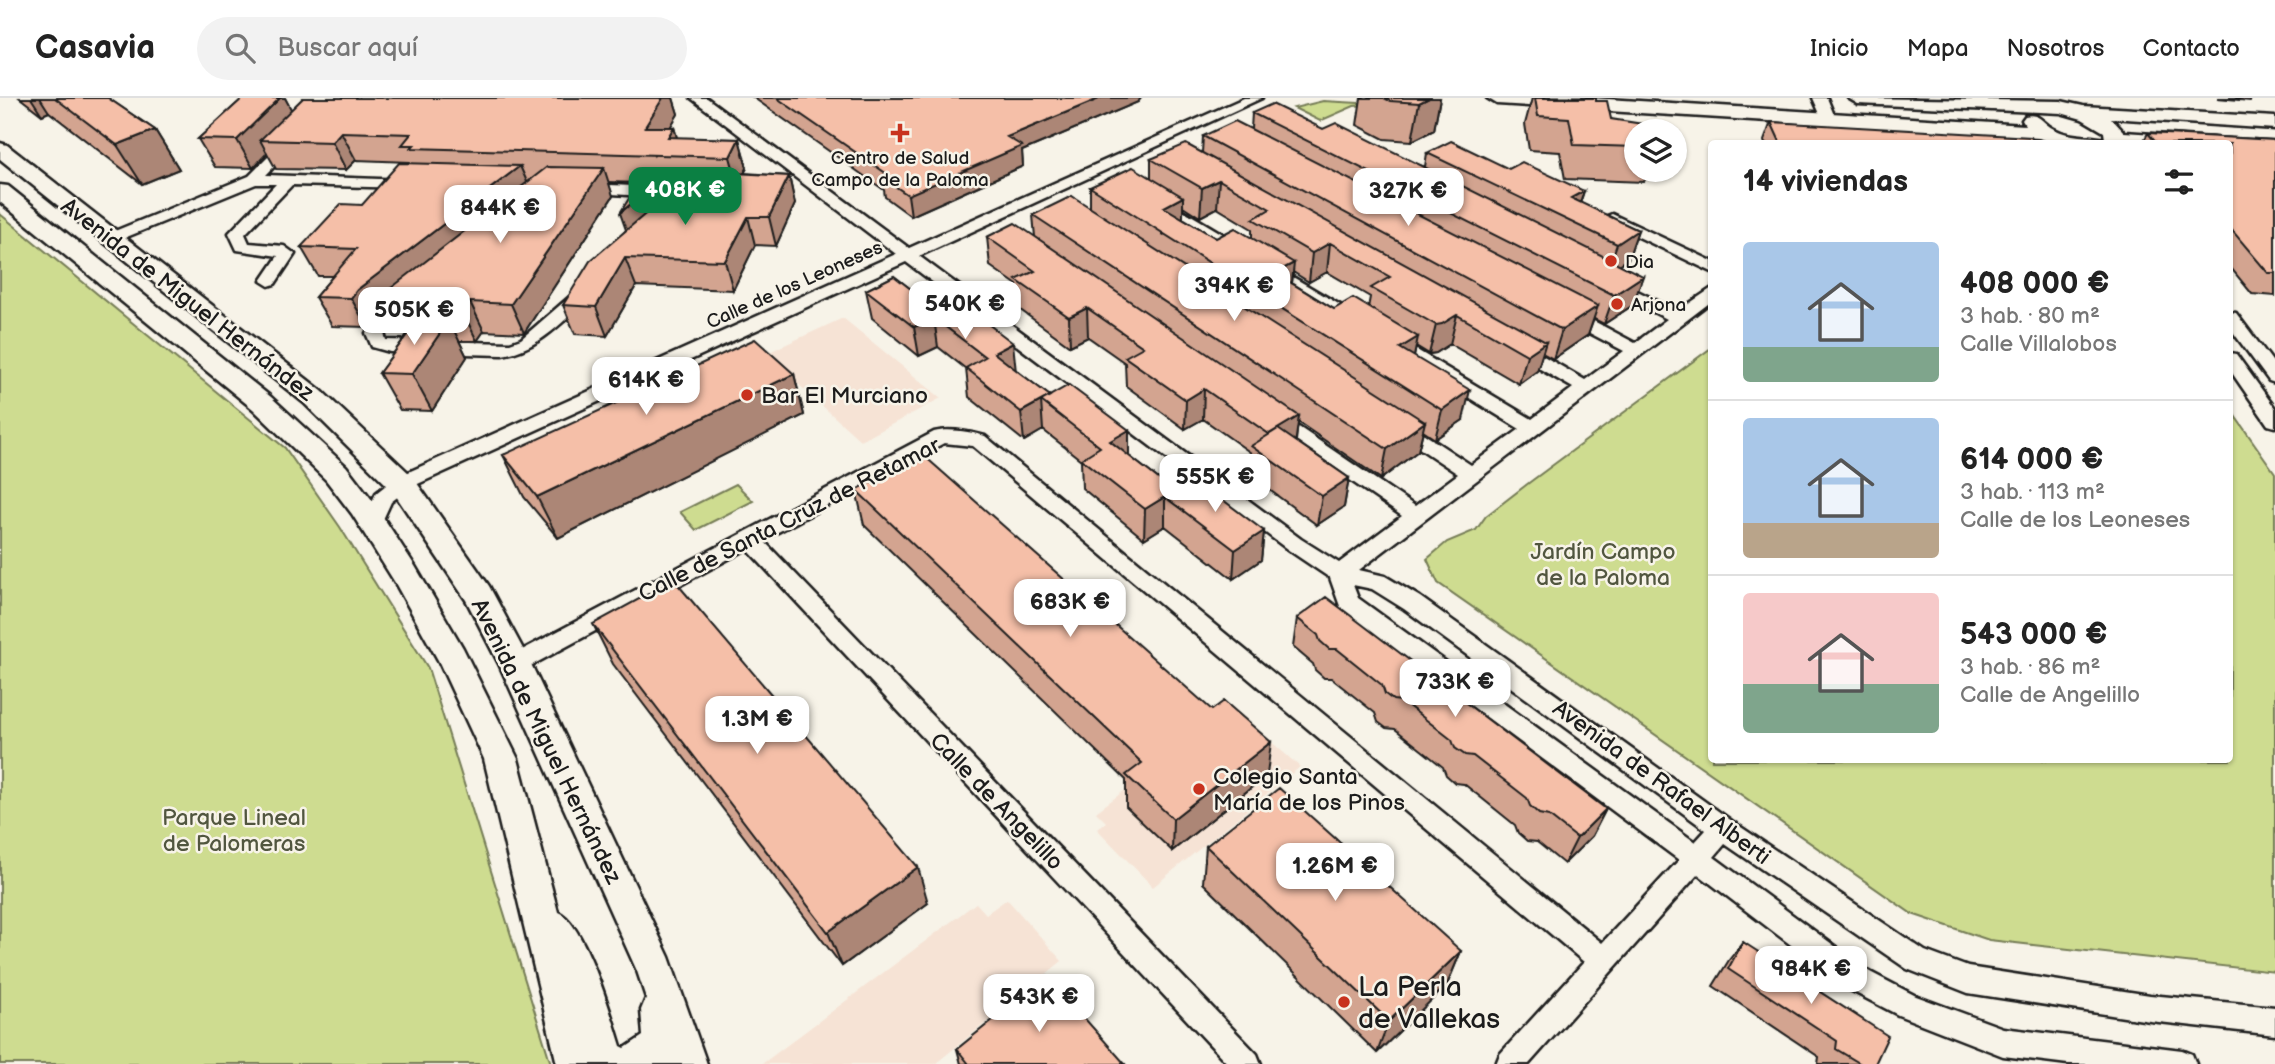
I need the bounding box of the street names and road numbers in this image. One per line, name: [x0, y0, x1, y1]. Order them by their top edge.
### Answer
street label: Avenida de Miguel Hernández: [55, 192, 320, 408]
street label: Calle de los Leoneses: [703, 236, 886, 335]
street label: Calle de Santa Cruz de Retamar: [634, 431, 946, 608]
street label: Avenida de Miguel Hernández: [465, 594, 628, 889]
street label: Avenida de Rafael Alberti: [1547, 694, 1776, 871]
street label: Calle de Angelillo: [924, 727, 1069, 876]

